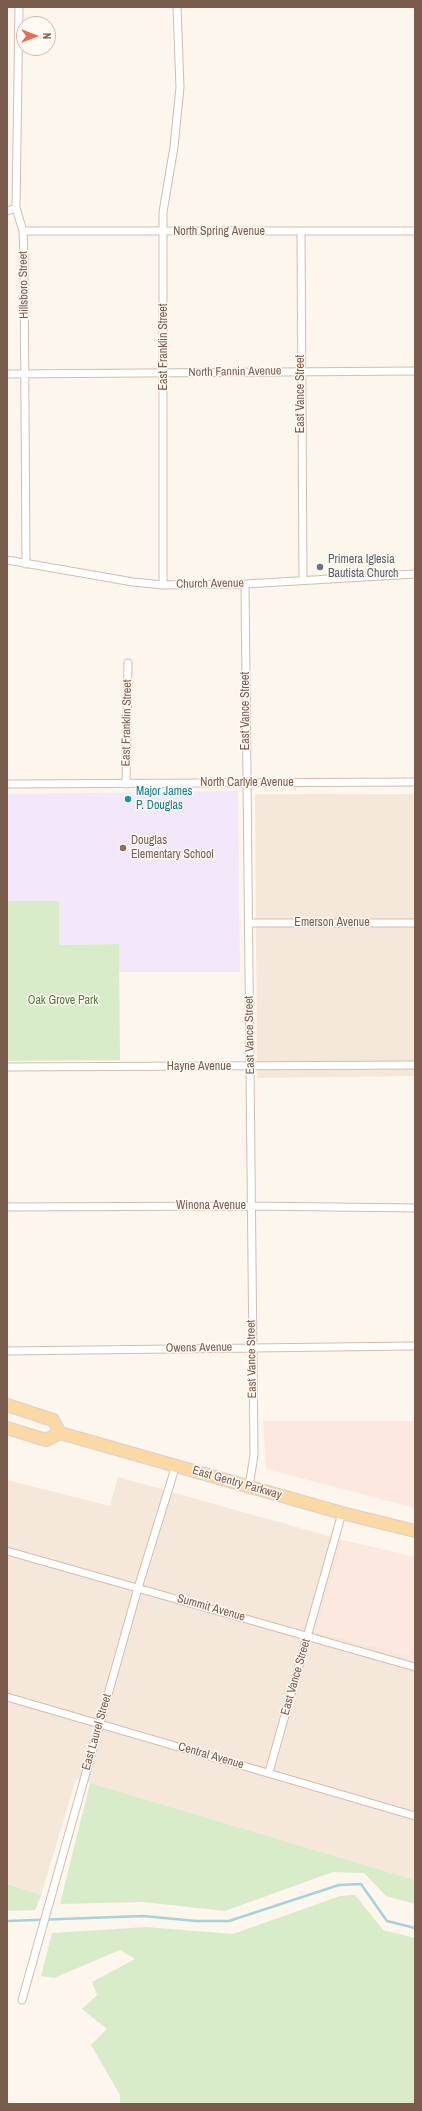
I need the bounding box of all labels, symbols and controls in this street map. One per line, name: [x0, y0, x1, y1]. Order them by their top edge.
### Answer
north arrow: [16, 16, 56, 56]
text: N: [40, 33, 54, 39]
street label: North Spring Avenue: [173, 225, 265, 239]
street label: Hillsboro Street: [16, 251, 32, 319]
street label: East Franklin Street: [157, 304, 171, 390]
street label: East Vance Street: [294, 355, 308, 433]
street label: North Fannin Avenue: [188, 364, 282, 380]
place label: Primera Iglesia Bautista Church: [328, 553, 399, 581]
marker: Primera Iglesia Bautista Church: [315, 562, 325, 572]
street label: Church Avenue: [176, 576, 244, 592]
street label: East Vance Street: [239, 672, 253, 750]
street label: East Franklin Street: [119, 679, 135, 767]
street label: North Carlyle Avenue: [200, 776, 294, 790]
place label: Major James P. Douglas: [136, 785, 192, 813]
marker: Major James P. Douglas: [123, 794, 133, 804]
place label: Douglas Elementary School: [131, 834, 214, 862]
marker: Douglas Elementary School: [118, 843, 128, 853]
street label: Emerson Avenue: [294, 916, 370, 930]
park label: Oak Grove Park: [28, 994, 98, 1008]
street label: East Vance Street: [242, 996, 258, 1074]
street label: Hayne Avenue: [167, 1060, 231, 1074]
street label: Winona Avenue: [176, 1199, 246, 1213]
street label: East Vance Street: [244, 1320, 260, 1398]
street label: Owens Avenue: [166, 1340, 232, 1356]
street label: East Gentry Parkway: [191, 1463, 283, 1503]
street label: Summit Avenue: [175, 1591, 247, 1625]
street label: East Vance Street: [278, 1637, 314, 1717]
street label: East Laurel Street: [79, 1692, 115, 1772]
street label: Central Avenue: [176, 1740, 246, 1772]

